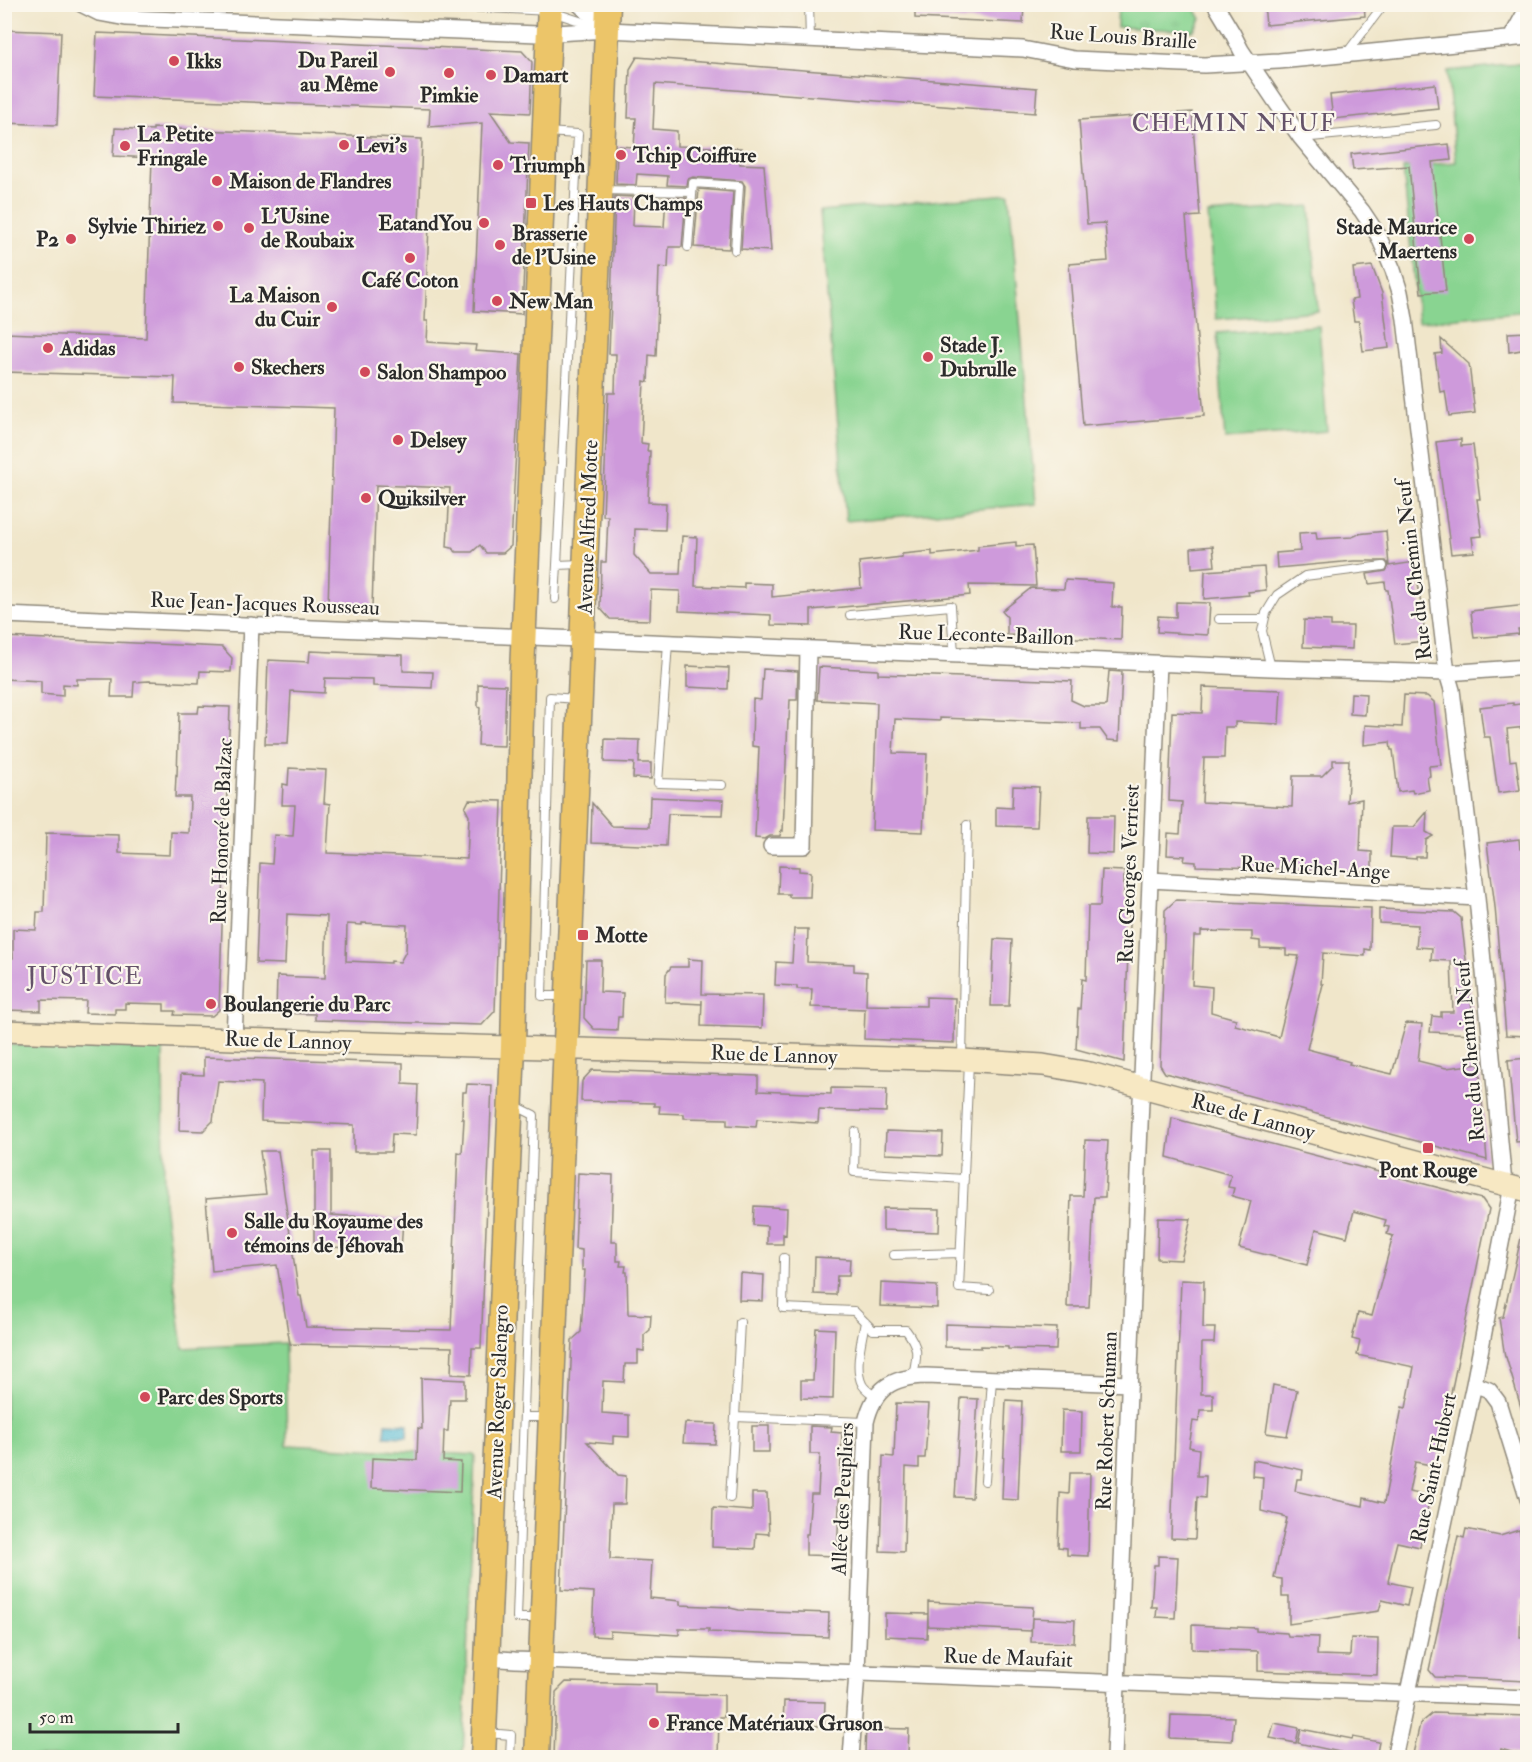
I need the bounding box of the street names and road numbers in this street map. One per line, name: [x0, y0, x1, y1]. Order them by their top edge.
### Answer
street label: Rue Louis Braille: [1048, 18, 1198, 56]
street label: Avenue Alfred Motte: [571, 439, 605, 616]
street label: Rue du Chemin Neuf: [1389, 475, 1438, 662]
street label: Rue Jean-Jacques Rousseau: [150, 586, 380, 622]
street label: Rue Leconte-Baillon: [898, 618, 1075, 652]
street label: Rue Honoré de Balzac: [205, 737, 239, 925]
street label: Rue Georges Verriest: [1112, 784, 1146, 964]
street label: Rue Michel-Ange: [1239, 851, 1391, 885]
street label: Rue du Chemin Neuf: [1448, 956, 1491, 1143]
street label: Rue de Lannoy: [224, 1025, 353, 1057]
street label: Rue de Lannoy: [710, 1039, 839, 1071]
street label: Rue de Lannoy: [1188, 1088, 1319, 1147]
street label: Avenue Roger Salengro: [481, 1304, 515, 1501]
street label: Rue Robert Schuman: [1090, 1331, 1124, 1511]
street label: Rue Saint-Hubert: [1405, 1390, 1463, 1545]
street label: Allée des Peupliers: [825, 1422, 860, 1577]
street label: Rue de Maufait: [943, 1642, 1074, 1674]

